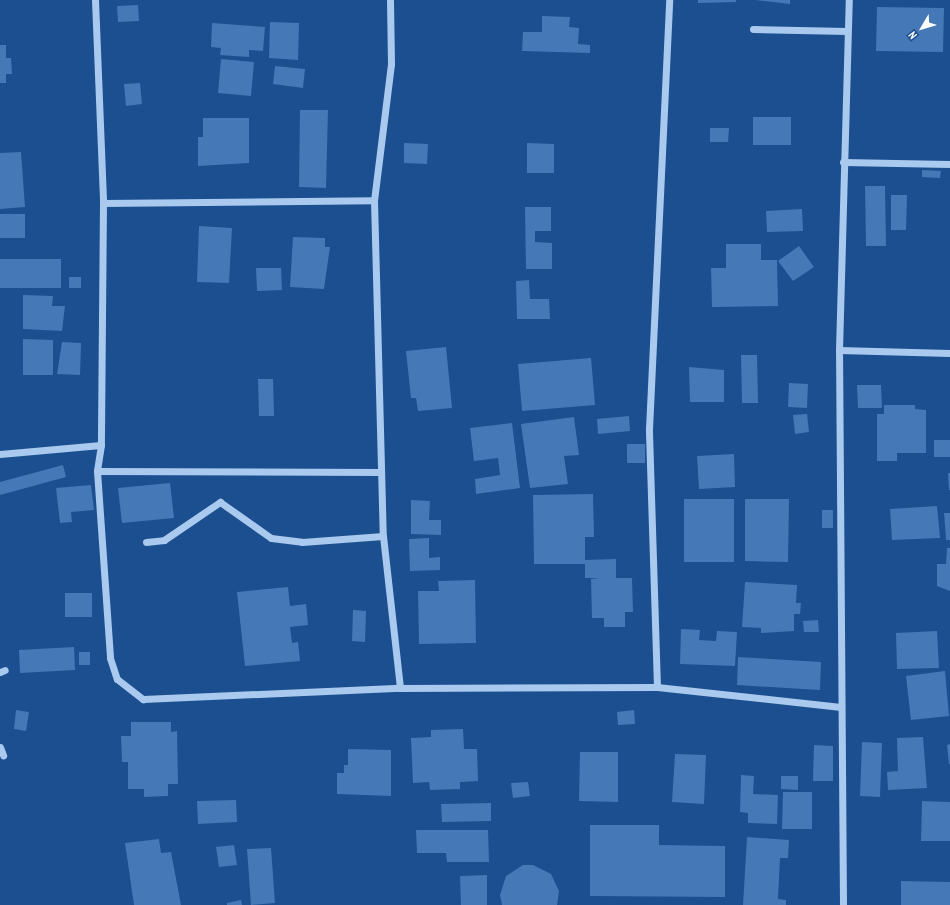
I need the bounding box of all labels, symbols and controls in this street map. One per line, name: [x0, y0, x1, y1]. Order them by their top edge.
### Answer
north arrow: [902, 8, 942, 48]
text: N: [905, 29, 920, 42]

